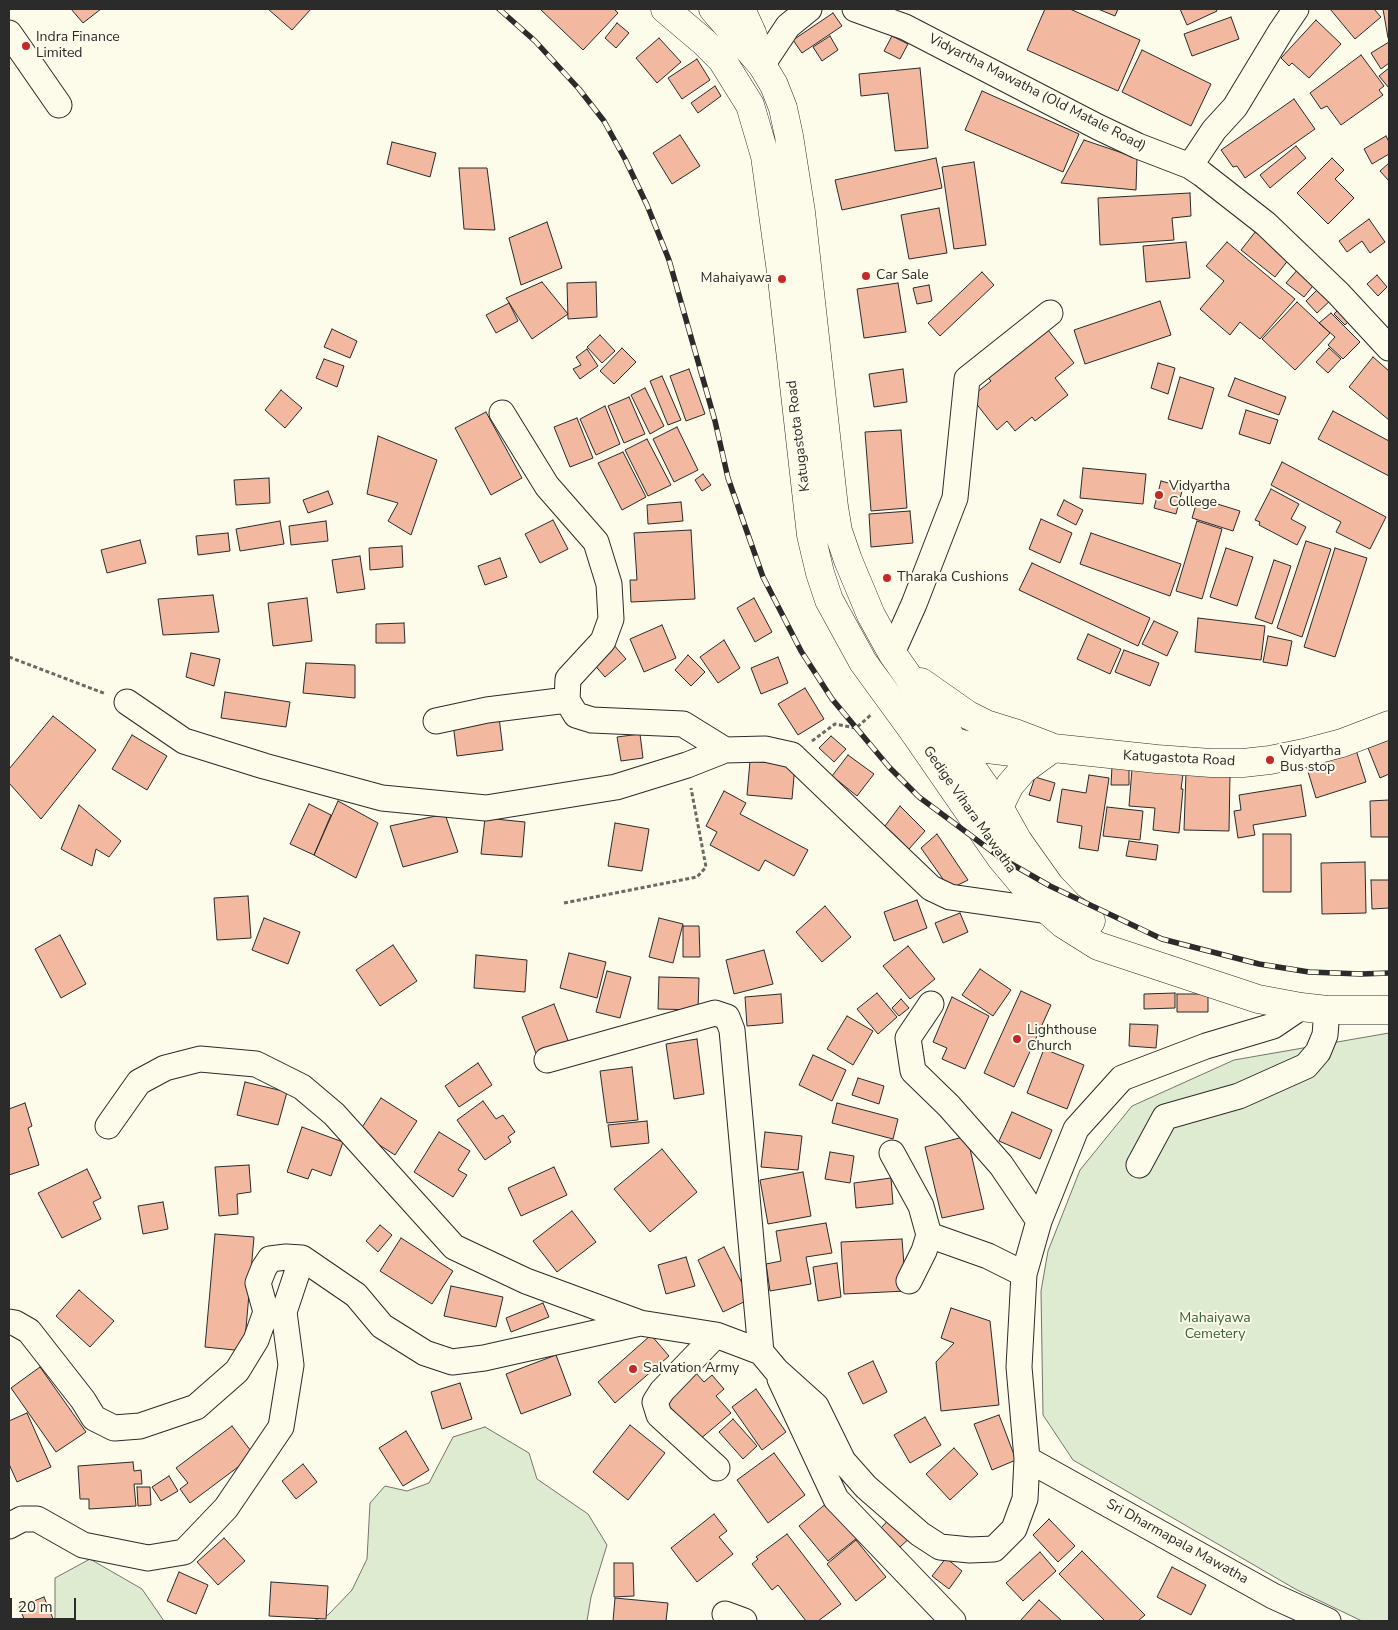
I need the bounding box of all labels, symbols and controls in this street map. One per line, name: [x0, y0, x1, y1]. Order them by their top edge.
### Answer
place label: Indra Finance Limited: [36, 30, 120, 62]
street label: Vidyartha Mawatha (Old Matale Road): [925, 31, 1149, 155]
marker: Indra Finance Limited: [20, 40, 32, 52]
place label: Car Sale: [876, 268, 929, 284]
marker: Car Sale: [860, 270, 872, 282]
place label: Mahaiyawa: [701, 271, 772, 287]
marker: Mahaiyawa: [776, 273, 788, 285]
street label: Katugastota Road: [784, 379, 814, 493]
place label: Vidyartha College: [1169, 479, 1230, 512]
marker: Vidyartha College: [1153, 489, 1165, 501]
place label: Tharaka Cushions: [897, 570, 1009, 586]
marker: Tharaka Cushions: [881, 572, 893, 584]
street label: Gedige Vihara Mawatha: [919, 743, 1019, 877]
place label: Vidyartha Bus stop: [1280, 744, 1341, 776]
street label: Katugastota Road: [1123, 748, 1235, 770]
marker: Vidyartha Bus stop: [1264, 754, 1276, 766]
place label: Lighthouse Church: [1027, 1023, 1097, 1056]
marker: Lighthouse Church: [1011, 1033, 1023, 1045]
park label: Mahaiyawa Cemetery: [1179, 1311, 1251, 1344]
place label: Salvation Army: [643, 1361, 739, 1377]
marker: Salvation Army: [627, 1363, 639, 1375]
street label: Sri Dharmapala Mawatha: [1103, 1496, 1251, 1588]
scale bar: [12, 1588, 79, 1620]
text: 20 m: [18, 1597, 53, 1617]

